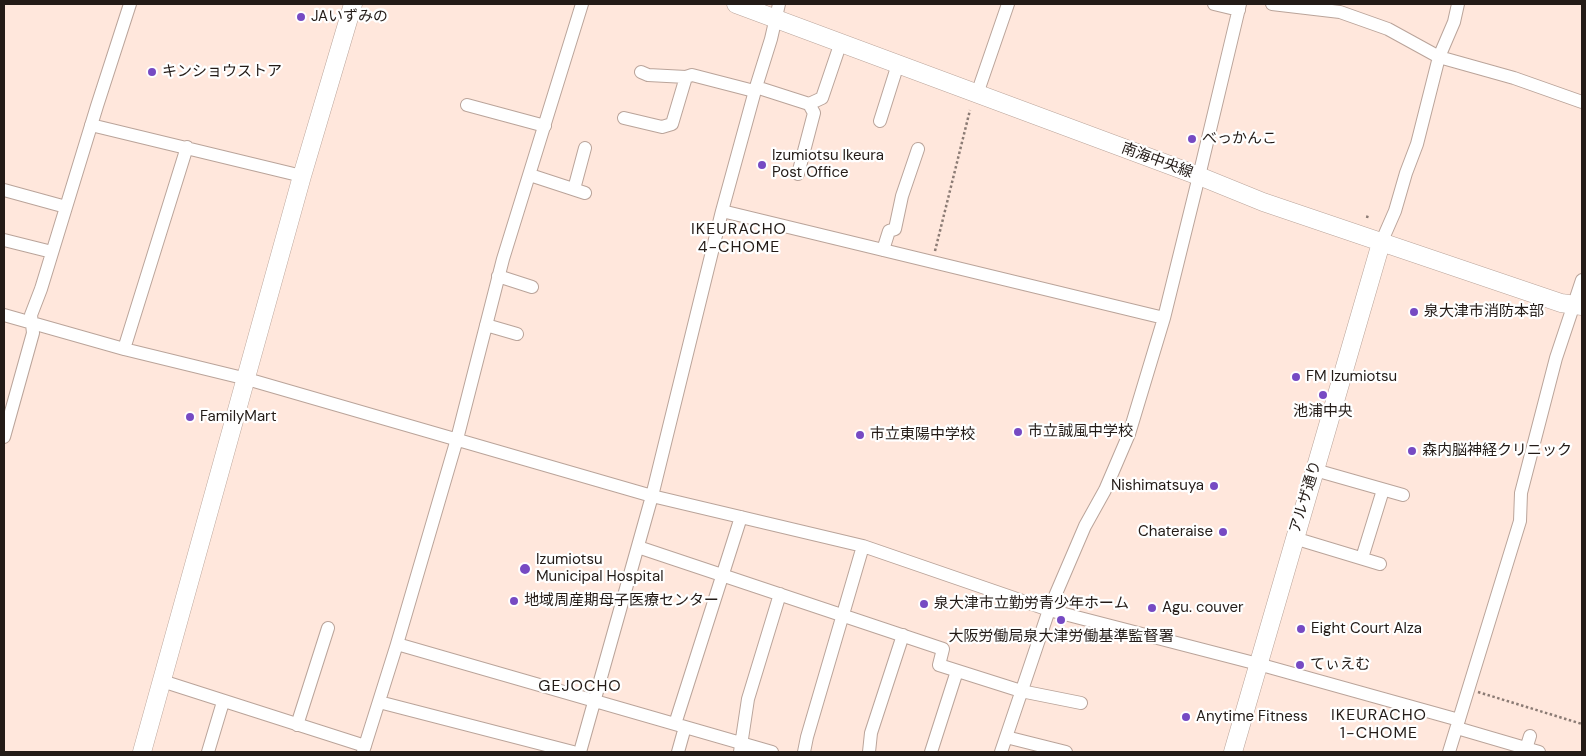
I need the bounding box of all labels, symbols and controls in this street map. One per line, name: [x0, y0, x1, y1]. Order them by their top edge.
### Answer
place label: JAいずみの: [311, 8, 388, 26]
marker: JAいずみの: [295, 11, 307, 23]
place label: キンショウストア: [162, 63, 282, 81]
marker: キンショウストア: [146, 66, 158, 78]
place label: べっかんこ: [1202, 130, 1277, 148]
marker: べっかんこ: [1186, 133, 1198, 145]
street label: 南海中央線: [1119, 140, 1195, 182]
place label: Izumiotsu Ikeura Post Office: [772, 147, 884, 182]
marker: Izumiotsu Ikeura Post Office: [756, 159, 768, 171]
district label: IKEURACHO 4-CHOME: [690, 220, 788, 258]
place label: 泉大津市消防本部: [1424, 303, 1544, 321]
marker: 泉大津市消防本部: [1408, 306, 1420, 318]
place label: FM Izumiotsu: [1306, 368, 1397, 386]
marker: FM Izumiotsu: [1290, 371, 1302, 383]
marker: 池浦中央: [1317, 389, 1329, 401]
place label: 池浦中央: [1293, 403, 1353, 421]
place label: FamilyMart: [200, 408, 277, 426]
marker: FamilyMart: [184, 411, 196, 423]
place label: 市立誠風中学校: [1028, 423, 1133, 441]
place label: 市立東陽中学校: [870, 426, 975, 444]
marker: 市立誠風中学校: [1012, 426, 1024, 438]
marker: 市立東陽中学校: [854, 429, 866, 441]
place label: 森内脳神経クリニック: [1422, 442, 1572, 460]
marker: 森内脳神経クリニック: [1406, 445, 1418, 457]
street label: アルザ通り: [1286, 459, 1326, 535]
place label: Nishimatsuya: [1111, 477, 1204, 495]
marker: Nishimatsuya: [1208, 480, 1220, 492]
place label: Chateraise: [1138, 523, 1213, 541]
marker: Chateraise: [1217, 526, 1229, 538]
place label: Izumiotsu Municipal Hospital: [536, 551, 663, 586]
marker: Izumiotsu Municipal Hospital: [518, 562, 532, 576]
place label: 地域周産期母子医療センター: [524, 592, 719, 610]
marker: 地域周産期母子医療センター: [508, 595, 520, 607]
place label: 泉大津市立勤労青少年ホーム: [934, 595, 1129, 613]
marker: 泉大津市立勤労青少年ホーム: [918, 598, 930, 610]
place label: Agu. couver: [1162, 599, 1244, 617]
marker: Agu. couver: [1146, 602, 1158, 614]
marker: 大阪労働局泉大津労働基準監督署: [1055, 614, 1067, 626]
place label: Eight Court Alza: [1311, 620, 1422, 638]
marker: Eight Court Alza: [1295, 623, 1307, 635]
place label: 大阪労働局泉大津労働基準監督署: [949, 628, 1173, 646]
place label: てぃえむ: [1310, 656, 1370, 674]
marker: てぃえむ: [1294, 659, 1306, 671]
district label: GEJOCHO: [537, 677, 623, 697]
district label: IKEURACHO 1-CHOME: [1330, 706, 1428, 744]
place label: Anytime Fitness: [1196, 708, 1308, 726]
marker: Anytime Fitness: [1180, 711, 1192, 723]

